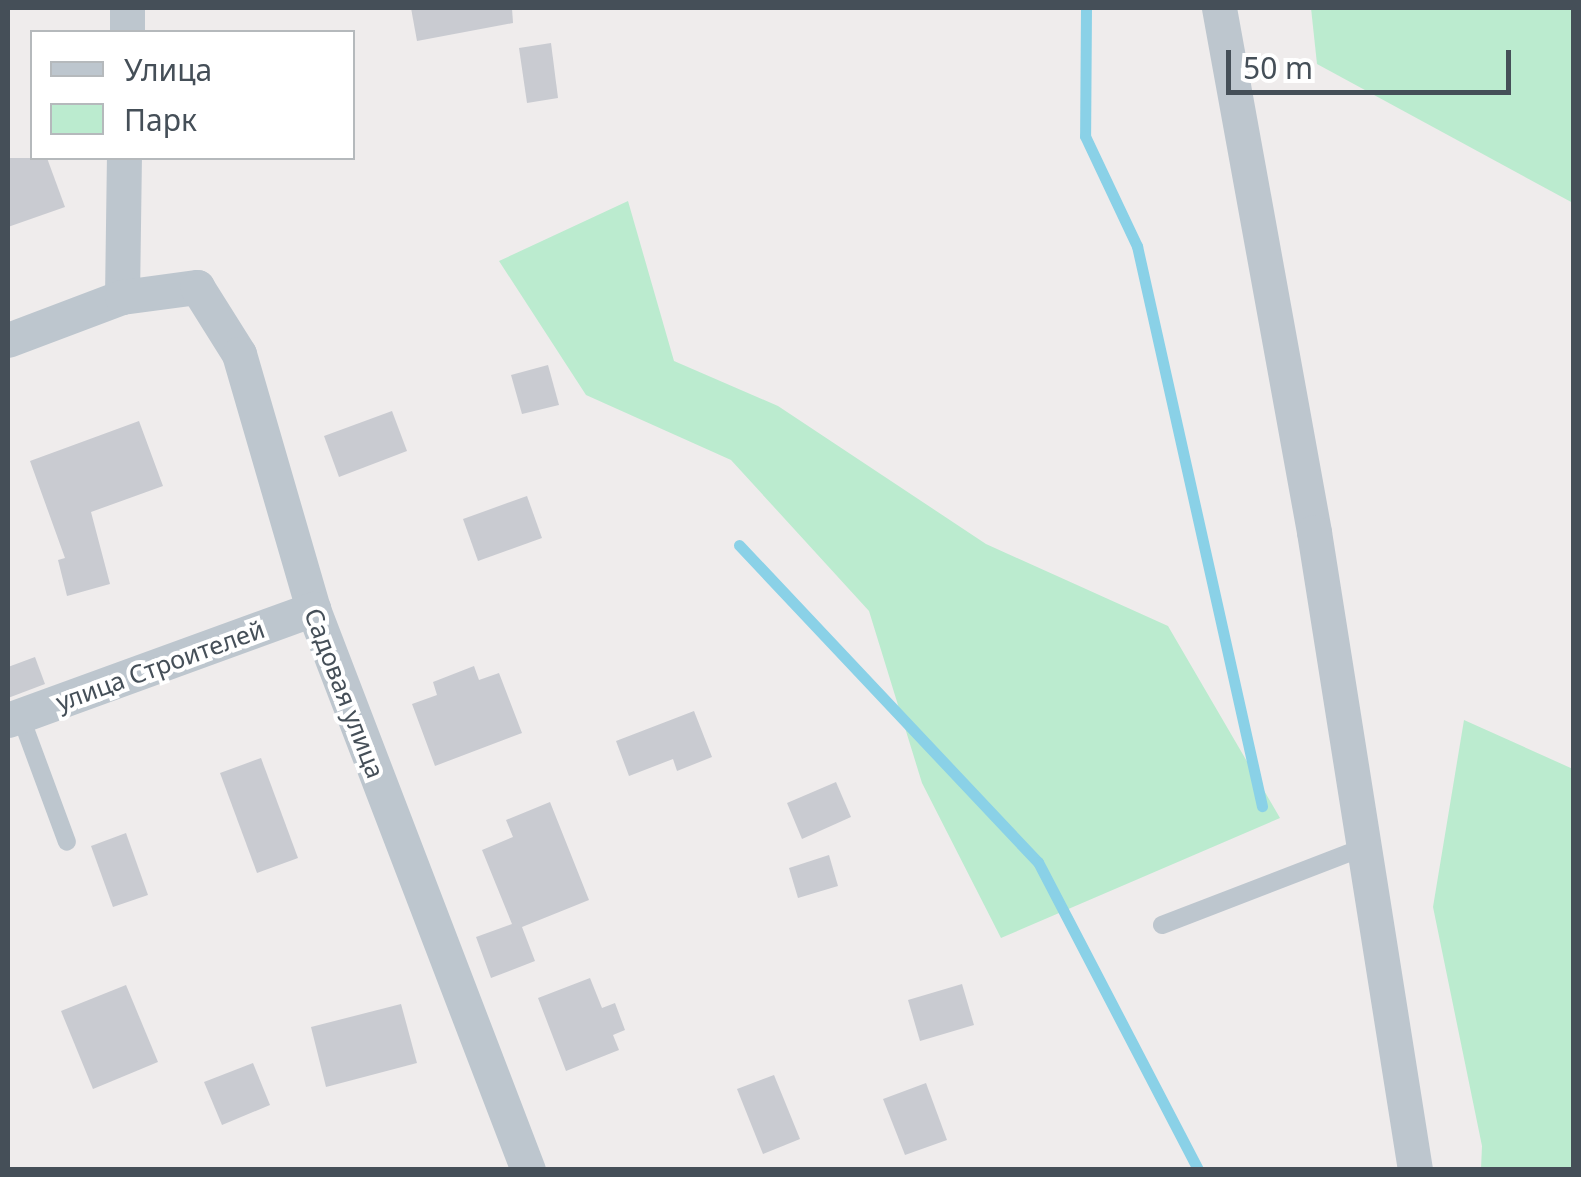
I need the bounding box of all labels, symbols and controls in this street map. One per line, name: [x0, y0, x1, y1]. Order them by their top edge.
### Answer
legend: [30, 30, 355, 160]
scale bar: [1231, 30, 1516, 92]
text: 50 m: [1243, 47, 1313, 88]
text: Улица: [124, 49, 212, 90]
text: Парк: [124, 99, 197, 140]
street label: Садовая улица: [299, 604, 391, 782]
street label: улица Строителей: [52, 613, 268, 717]

